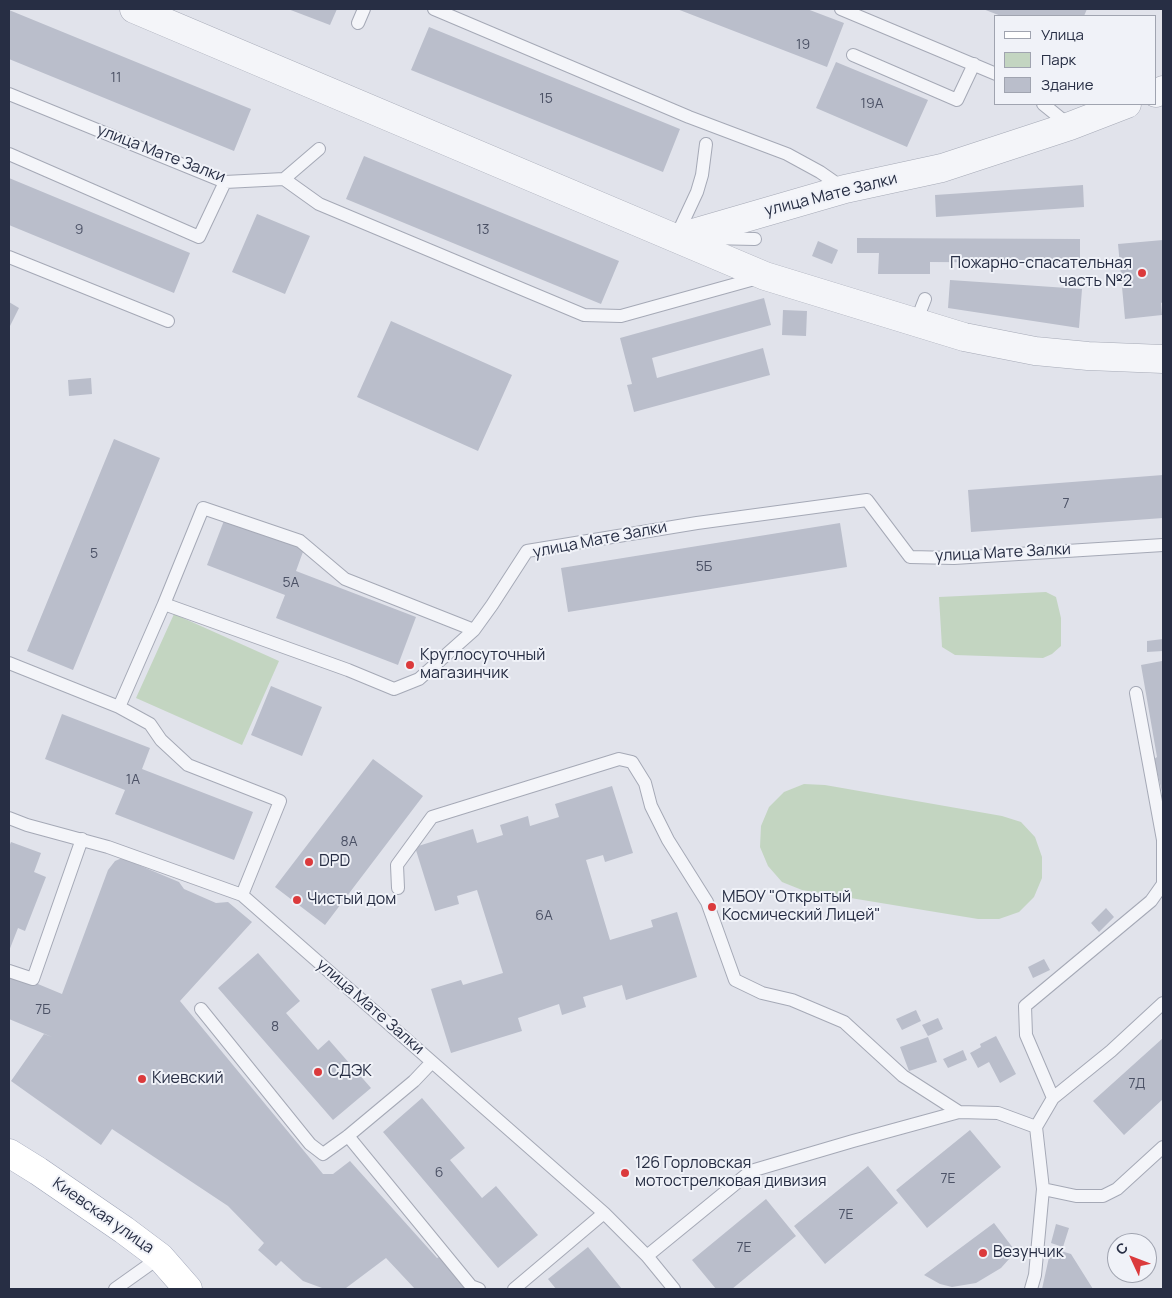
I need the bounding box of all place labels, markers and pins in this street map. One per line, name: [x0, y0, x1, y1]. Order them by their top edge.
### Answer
place label: Пожарно-спасательная часть №2: [950, 254, 1132, 292]
marker: Пожарно-спасательная часть №2: [1136, 267, 1148, 279]
place label: Круглосуточный магазинчик: [420, 646, 545, 684]
marker: Круглосуточный магазинчик: [404, 659, 416, 671]
place label: DPD: [319, 852, 350, 872]
marker: DPD: [303, 856, 315, 868]
place label: МБОУ "Открытый Космический Лицей": [722, 888, 881, 926]
place label: Чистый дом: [307, 890, 396, 910]
marker: Чистый дом: [291, 894, 303, 906]
marker: МБОУ "Открытый Космический Лицей": [706, 901, 718, 913]
place label: СДЭК: [328, 1062, 372, 1082]
marker: СДЭК: [312, 1066, 324, 1078]
place label: Киевский: [152, 1069, 224, 1089]
marker: Киевский: [136, 1073, 148, 1085]
place label: 126 Горловская мотострелковая дивизия: [635, 1154, 827, 1192]
marker: 126 Горловская мотострелковая дивизия: [619, 1167, 631, 1179]
place label: Везунчик: [993, 1243, 1064, 1263]
marker: Везунчик: [977, 1247, 989, 1259]

